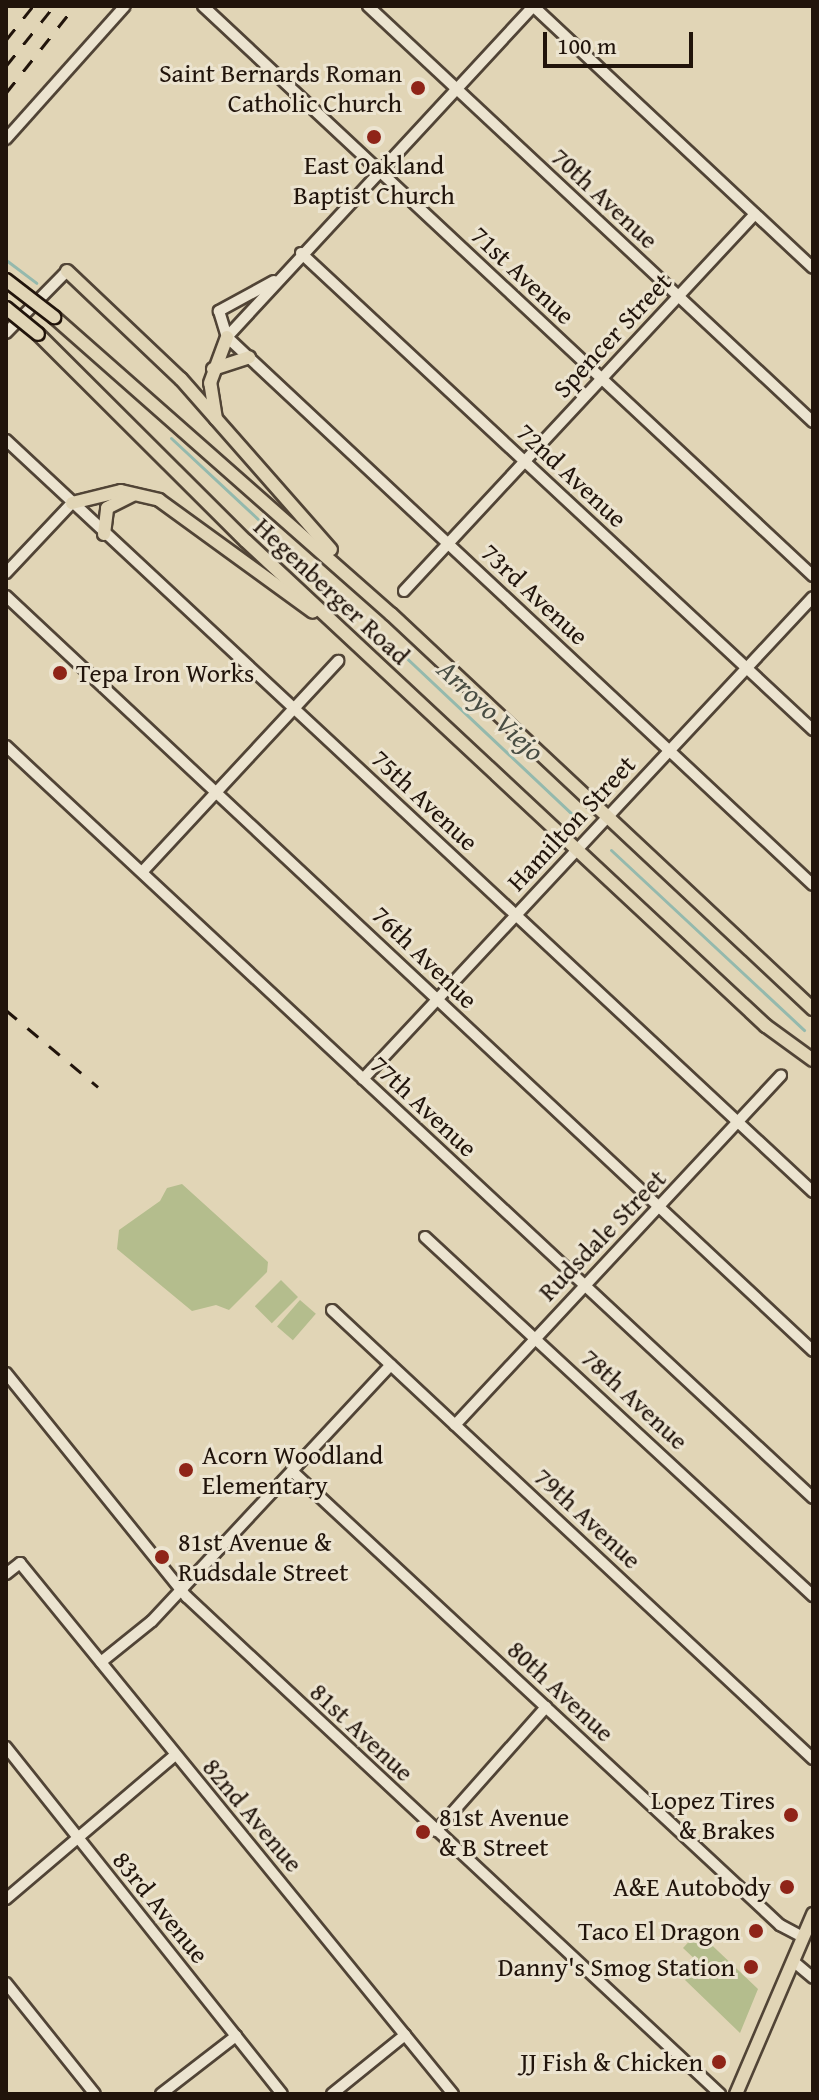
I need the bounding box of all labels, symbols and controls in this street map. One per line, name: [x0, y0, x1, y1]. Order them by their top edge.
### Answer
scale bar: [547, 16, 697, 66]
text: 100 m: [557, 28, 617, 63]
place label: Saint Bernards Roman Catholic Church: [159, 57, 402, 118]
marker: Saint Bernards Roman Catholic Church: [409, 79, 427, 97]
marker: East Oakland Baptist Church: [365, 128, 383, 146]
street label: 70th Avenue: [545, 141, 665, 255]
place label: East Oakland Baptist Church: [293, 149, 455, 210]
street label: 71st Avenue: [465, 219, 581, 331]
street label: Spencer Street: [546, 266, 678, 404]
street label: 72nd Avenue: [510, 416, 634, 534]
street label: Hegenberger Road: [248, 511, 416, 671]
street label: 73rd Avenue: [475, 537, 595, 651]
water label: Arroyo Viejo: [431, 652, 551, 768]
place label: Tepa Iron Works: [76, 657, 254, 689]
marker: Tepa Iron Works: [51, 664, 69, 682]
street label: 75th Avenue: [365, 743, 485, 857]
street label: Hamilton Street: [500, 749, 642, 897]
street label: 76th Avenue: [366, 899, 484, 1015]
street label: 77th Avenue: [364, 1049, 484, 1163]
street label: Rudsdale Street: [532, 1163, 672, 1307]
street label: 78th Avenue: [575, 1342, 695, 1456]
place label: Acorn Woodland Elementary: [202, 1439, 383, 1500]
marker: Acorn Woodland Elementary: [177, 1461, 195, 1479]
street label: 79th Avenue: [528, 1461, 648, 1575]
place label: 81st Avenue & Rudsdale Street: [178, 1526, 348, 1588]
marker: 81st Avenue & Rudsdale Street: [153, 1548, 171, 1566]
street label: 80th Avenue: [501, 1634, 621, 1748]
street label: 81st Avenue: [304, 1676, 420, 1788]
street label: 82nd Avenue: [196, 1752, 310, 1878]
place label: Lopez Tires & Brakes: [651, 1784, 775, 1846]
place label: 81st Avenue & B Street: [439, 1801, 569, 1862]
marker: Lopez Tires & Brakes: [782, 1806, 800, 1824]
marker: 81st Avenue & B Street: [414, 1823, 432, 1841]
street label: 83rd Avenue: [106, 1845, 216, 1969]
place label: A&E Autobody: [613, 1871, 771, 1903]
marker: A&E Autobody: [778, 1878, 796, 1896]
place label: Taco El Dragon: [578, 1915, 740, 1947]
marker: Taco El Dragon: [747, 1922, 765, 1940]
place label: Danny's Smog Station: [498, 1951, 735, 1983]
marker: Danny's Smog Station: [742, 1958, 760, 1976]
place label: JJ Fish & Chicken: [520, 2046, 703, 2078]
marker: JJ Fish & Chicken: [710, 2053, 728, 2071]

